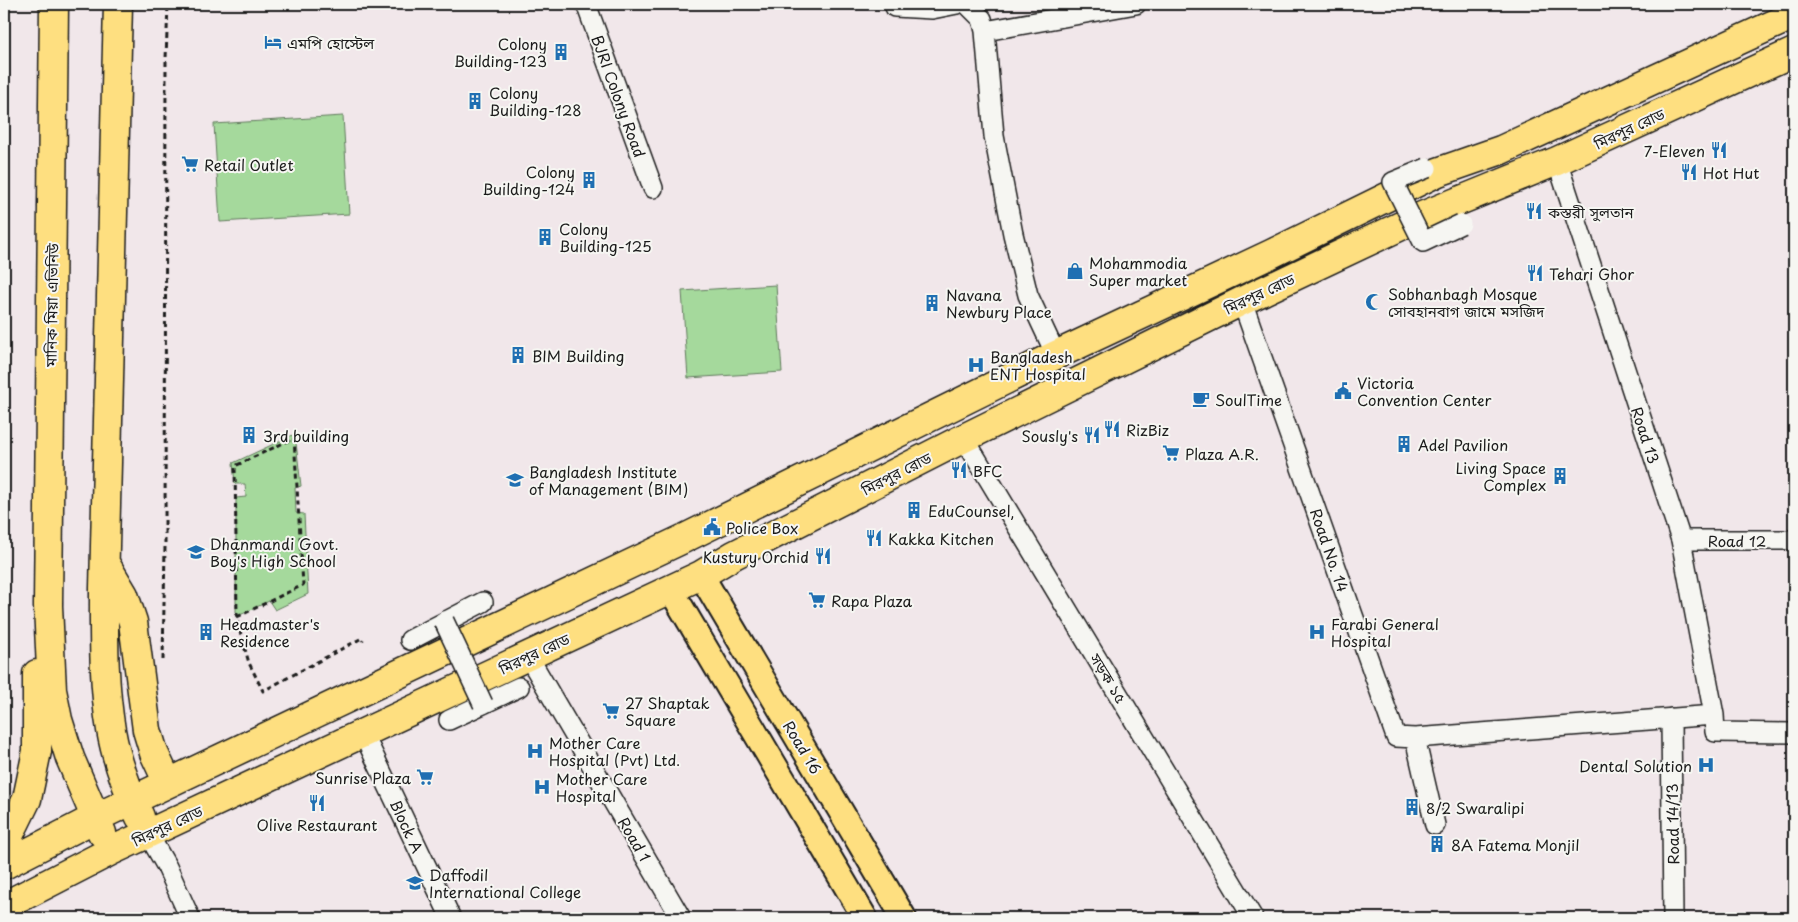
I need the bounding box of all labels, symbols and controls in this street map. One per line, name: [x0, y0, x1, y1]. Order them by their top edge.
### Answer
place label: এমপি হোস্টেল: [287, 31, 375, 54]
hotel icon: এমপি হোস্টেল: [263, 32, 283, 52]
place label: Colony Building-123: [454, 32, 547, 72]
street label: BJRI Colony Road: [586, 32, 652, 160]
building icon: Colony Building-123: [551, 42, 571, 62]
place label: Colony Building-128: [489, 81, 582, 121]
building icon: Colony Building-128: [465, 91, 485, 111]
street label: মিরপুর রোড: [1589, 101, 1668, 155]
place label: 7-Eleven: [1644, 139, 1705, 162]
restaurant icon: 7-Eleven: [1709, 140, 1729, 160]
place label: Retail Outlet: [204, 153, 294, 176]
supermarket icon: Retail Outlet: [180, 154, 200, 174]
place label: Colony Building-124: [482, 160, 575, 200]
place label: Hot Hut: [1703, 161, 1759, 184]
restaurant icon: Hot Hut: [1679, 162, 1699, 182]
building icon: Colony Building-124: [579, 170, 599, 190]
place label: কস্তরী সুলতান: [1547, 200, 1635, 223]
restaurant icon: কস্তরী সুলতান: [1524, 201, 1544, 221]
place label: Colony Building-125: [559, 217, 652, 257]
building icon: Colony Building-125: [535, 227, 555, 247]
street label: মানিক মিয়া এভিনিউ: [38, 243, 64, 368]
place label: Mohammodia Super market: [1089, 251, 1188, 291]
shop icon: Mohammodia Super market: [1065, 261, 1085, 281]
place label: Tehari Ghor: [1549, 262, 1634, 285]
restaurant icon: Tehari Ghor: [1525, 263, 1545, 283]
street label: মিরপুর রোড: [1219, 266, 1298, 320]
place label: Sobhanbagh Mosque সোবহানবাগ জামে মসজিদ: [1388, 282, 1545, 322]
place label: Navana Newbury Place: [946, 283, 1052, 323]
mosque icon: Sobhanbagh Mosque সোবহানবাগ জামে মসজিদ: [1364, 292, 1384, 312]
building icon: Navana Newbury Place: [922, 293, 942, 313]
place label: BIM Building: [532, 344, 624, 367]
building icon: BIM Building: [508, 345, 528, 365]
place label: Bangladesh ENT Hospital: [990, 345, 1086, 385]
hospital icon: Bangladesh ENT Hospital: [966, 355, 986, 375]
place label: Victoria Convention Center: [1357, 371, 1492, 411]
public building icon: Victoria Convention Center: [1333, 381, 1353, 401]
place label: SoulTime: [1215, 388, 1282, 411]
cafe icon: SoulTime: [1191, 389, 1211, 409]
street label: Road 13: [1626, 404, 1666, 466]
place label: RizBiz: [1126, 418, 1169, 441]
restaurant icon: RizBiz: [1102, 419, 1122, 439]
place label: 3rd building: [263, 424, 349, 447]
place label: Sously's: [1021, 424, 1078, 447]
building icon: 3rd building: [239, 425, 259, 445]
restaurant icon: Sously's: [1082, 425, 1102, 445]
place label: Adel Pavilion: [1418, 433, 1508, 456]
building icon: Adel Pavilion: [1394, 434, 1414, 454]
place label: Plaza A.R.: [1185, 442, 1259, 465]
supermarket icon: Plaza A.R.: [1161, 443, 1181, 463]
street label: মিরপুর রোড: [856, 445, 935, 501]
place label: Living Space Complex: [1455, 456, 1546, 496]
place label: BFC: [973, 459, 1003, 482]
place label: Bangladesh Institute of Management (BIM): [529, 460, 688, 500]
restaurant icon: BFC: [949, 460, 969, 480]
building icon: Living Space Complex: [1550, 466, 1570, 486]
school or university icon: Bangladesh Institute of Management (BIM): [505, 470, 525, 490]
place label: EduCounsel,: [928, 499, 1015, 522]
building icon: EduCounsel,: [904, 500, 924, 520]
street label: Road No. 14: [1305, 505, 1355, 595]
place label: Police Box: [726, 516, 798, 539]
public building icon: Police Box: [702, 517, 722, 537]
place label: Kakka Kitchen: [888, 527, 994, 550]
restaurant icon: Kakka Kitchen: [864, 528, 884, 548]
street label: Road 12: [1708, 529, 1766, 552]
place label: Dhanmandi Govt. Boy's High School: [210, 532, 339, 572]
school or university icon: Dhanmandi Govt. Boy's High School: [186, 542, 206, 562]
place label: Kustury Orchid: [702, 545, 809, 568]
restaurant icon: Kustury Orchid: [813, 546, 833, 566]
place label: Rapa Plaza: [831, 589, 913, 612]
supermarket icon: Rapa Plaza: [807, 590, 827, 610]
place label: Headmaster's Residence: [220, 612, 320, 652]
place label: Farabi General Hospital: [1331, 612, 1439, 652]
building icon: Headmaster's Residence: [196, 622, 216, 642]
hospital icon: Farabi General Hospital: [1307, 622, 1327, 642]
street label: মিরপুর রোড: [494, 626, 573, 680]
street label: সড়ক ১৫: [1085, 648, 1133, 707]
place label: 27 Shaptak Square: [625, 691, 710, 731]
supermarket icon: 27 Shaptak Square: [601, 701, 621, 721]
street label: Road 16: [778, 716, 828, 778]
place label: Mother Care Hospital (Pvt) Ltd.: [549, 731, 680, 771]
hospital icon: Mother Care Hospital (Pvt) Ltd.: [525, 741, 545, 761]
place label: Dental Solution: [1579, 754, 1692, 777]
hospital icon: Dental Solution: [1696, 755, 1716, 775]
place label: Sunrise Plaza: [315, 766, 412, 789]
supermarket icon: Sunrise Plaza: [415, 767, 435, 787]
place label: Mother Care Hospital: [556, 767, 647, 807]
hospital icon: Mother Care Hospital: [532, 777, 552, 797]
street label: Road 14/13: [1660, 783, 1684, 865]
restaurant icon: Olive Restaurant: [307, 793, 327, 813]
street label: Block A: [385, 795, 429, 857]
place label: 8/2 Swaralipi: [1426, 796, 1524, 819]
building icon: 8/2 Swaralipi: [1402, 797, 1422, 817]
street label: মিরপুর রোড: [127, 798, 206, 852]
street label: Road 1: [613, 812, 657, 866]
place label: Olive Restaurant: [257, 813, 377, 836]
place label: 8A Fatema Monjil: [1451, 833, 1580, 856]
building icon: 8A Fatema Monjil: [1427, 834, 1447, 854]
place label: Daffodil International College: [429, 863, 581, 903]
school or university icon: Daffodil International College: [405, 873, 425, 893]

